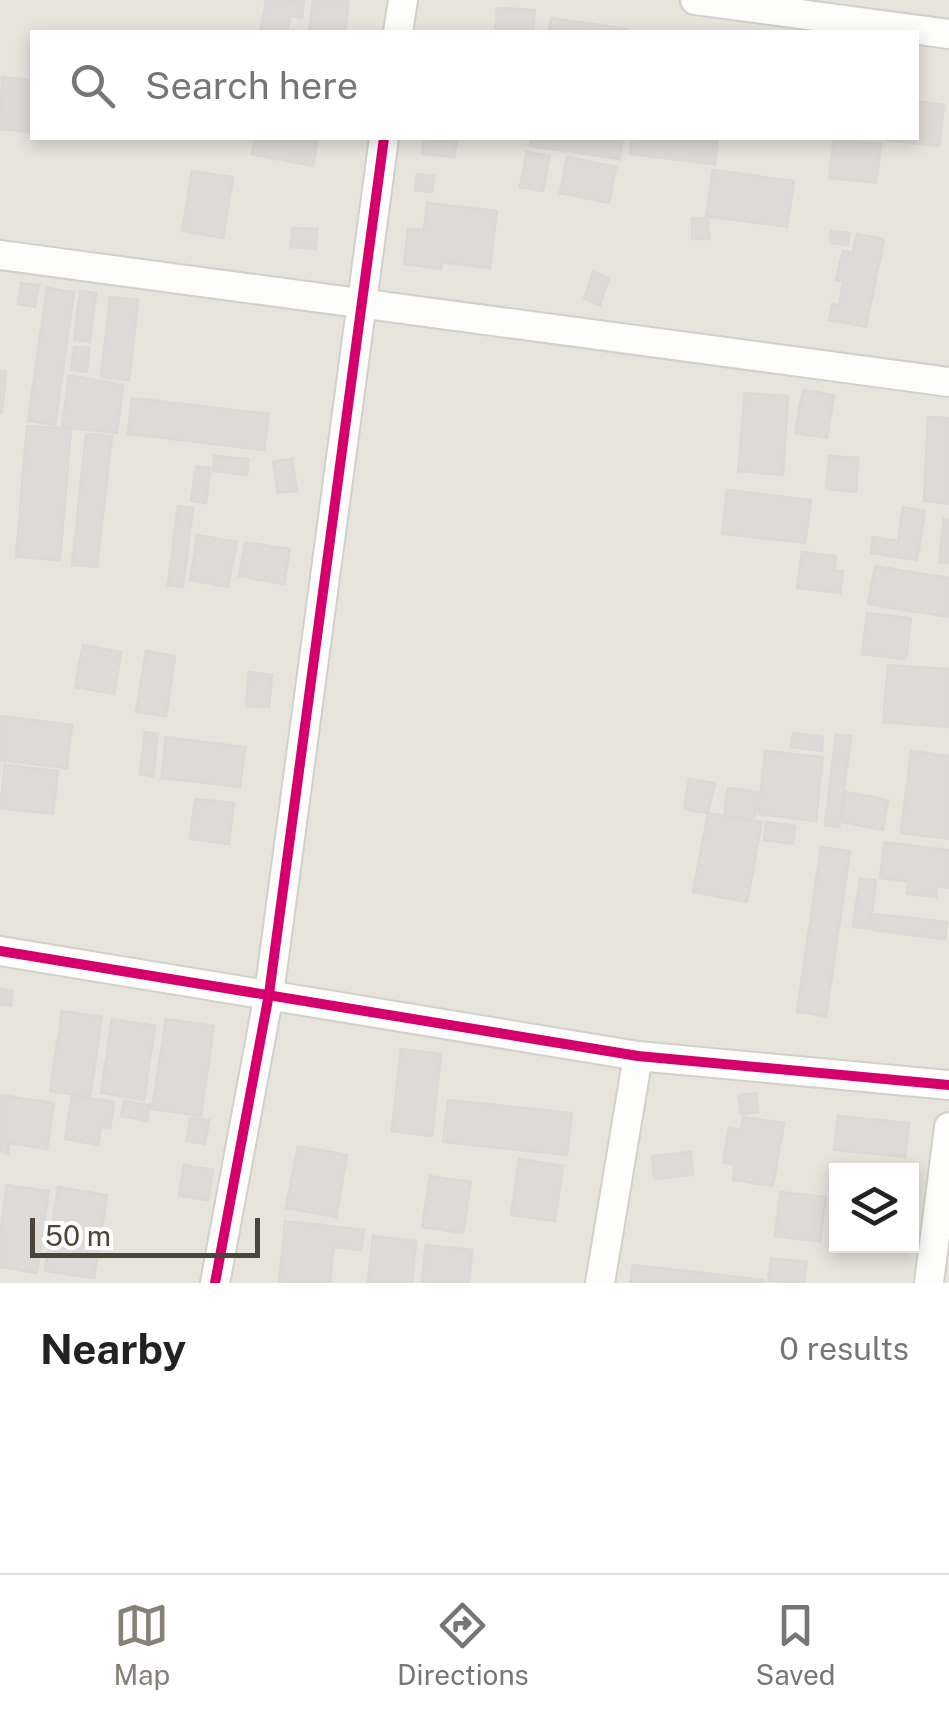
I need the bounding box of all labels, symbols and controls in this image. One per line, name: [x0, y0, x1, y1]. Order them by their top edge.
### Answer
search box: [30, 30, 919, 140]
icon: search: [65, 58, 120, 113]
text: Search here: [145, 63, 358, 108]
map controls: [829, 1163, 919, 1253]
button: layers: [829, 1163, 919, 1253]
scale bar: [30, 1213, 260, 1258]
text: 50 m: [45, 1219, 111, 1252]
text: Nearby: [40, 1324, 186, 1373]
text: 0 results: [779, 1330, 909, 1367]
tab: Map: [113, 1598, 170, 1691]
tab: Directions: [397, 1598, 529, 1691]
tab: Saved: [755, 1598, 836, 1691]

